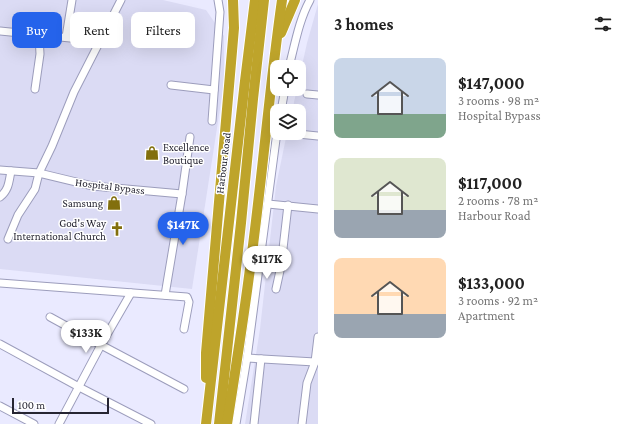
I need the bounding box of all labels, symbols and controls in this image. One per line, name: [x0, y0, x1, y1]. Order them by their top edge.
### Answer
chip: Buy: [12, 12, 62, 48]
chip: Rent: [70, 12, 123, 48]
chip: Filters: [131, 12, 195, 48]
icon: filters: [592, 13, 614, 35]
text: 3 homes: [334, 15, 393, 34]
map controls: [270, 60, 306, 140]
button: locate: [270, 60, 306, 96]
icon: home: [366, 74, 414, 122]
text: $147,000: [458, 74, 525, 93]
text: 3 rooms · 98 m²: [458, 93, 539, 108]
button: layers: [270, 104, 306, 140]
text: Hospital Bypass: [458, 108, 541, 123]
street label: Harbour Road: [213, 132, 233, 194]
place label: Excellence Boutique: [163, 141, 209, 167]
shop icon: Excellence Boutique: [144, 145, 160, 161]
icon: home: [366, 174, 414, 222]
text: $117,000: [458, 174, 522, 193]
street label: Hospital Bypass: [74, 176, 145, 197]
text: 2 rooms · 78 m²: [458, 193, 538, 208]
shop icon: Samsung: [106, 195, 122, 211]
place label: Samsung: [63, 197, 104, 210]
text: Harbour Road: [458, 208, 531, 223]
pin: $147K: [155, 212, 211, 246]
place label: God's Way International Church: [13, 217, 107, 242]
text: $147K: [167, 217, 199, 232]
church icon: God's Way International Church: [109, 221, 125, 237]
pin: $117K: [239, 246, 295, 280]
text: $117K: [252, 251, 282, 266]
icon: home: [366, 274, 414, 322]
text: $133,000: [458, 274, 525, 293]
text: 3 rooms · 92 m²: [458, 293, 538, 308]
text: Apartment: [458, 308, 515, 323]
pin: $133K: [58, 320, 114, 354]
text: $133K: [70, 325, 102, 340]
scale bar: [12, 396, 109, 415]
text: 100 m: [18, 399, 45, 411]

